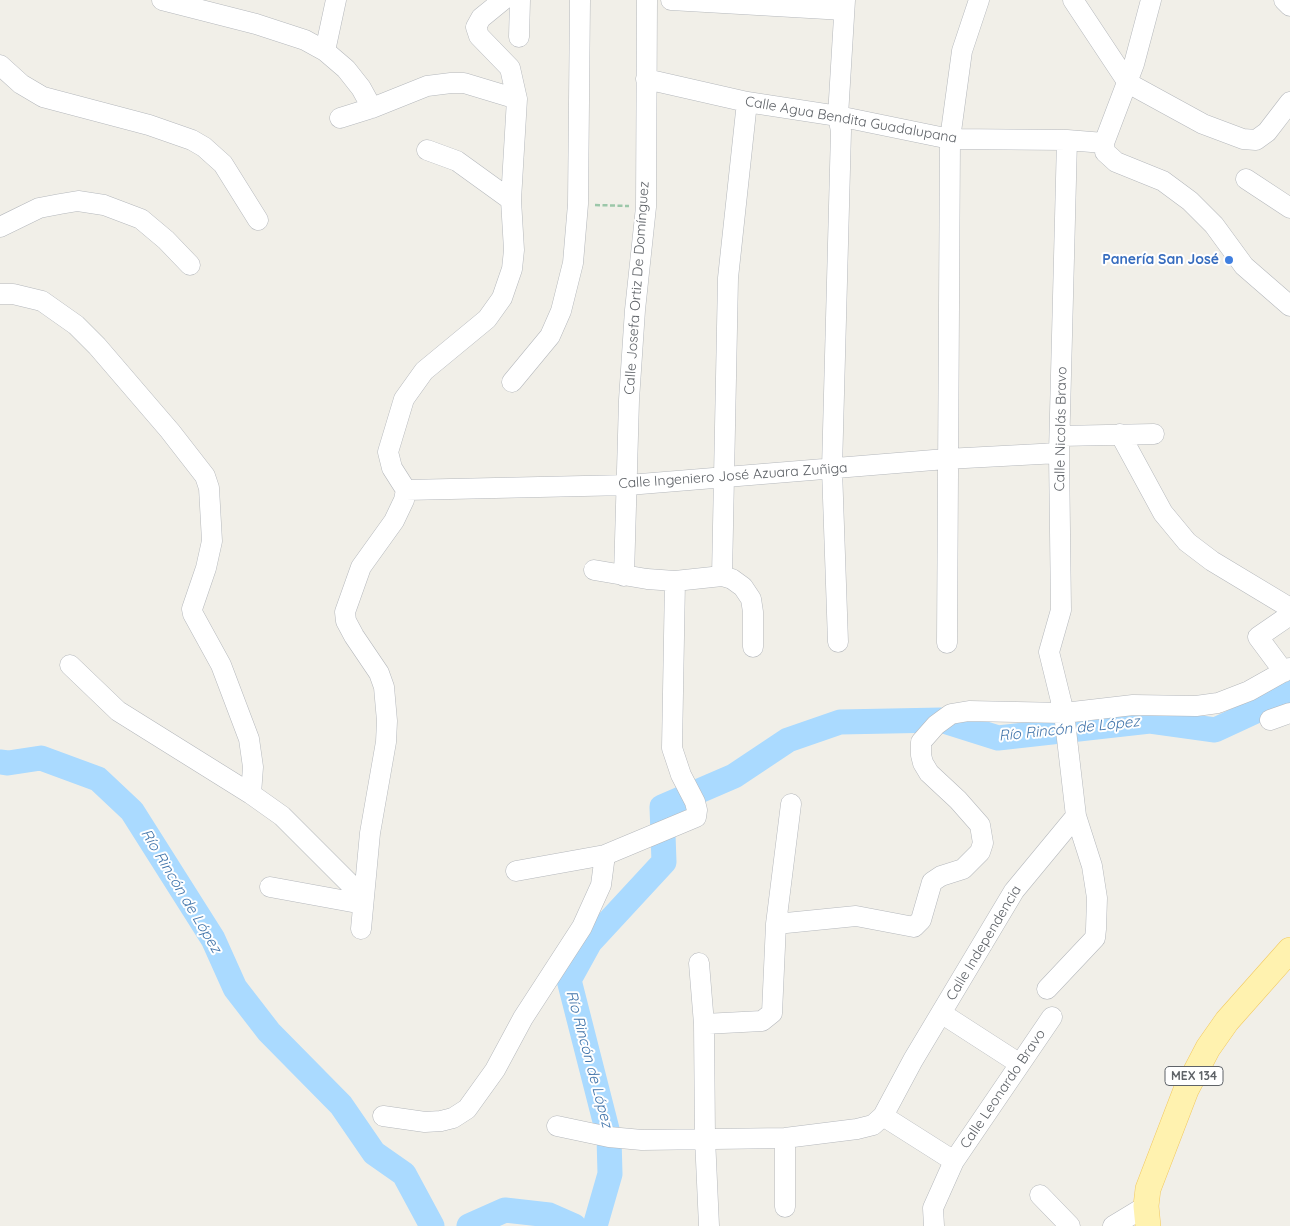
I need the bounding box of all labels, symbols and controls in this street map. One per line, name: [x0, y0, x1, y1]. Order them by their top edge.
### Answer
street label: Calle Agua Bendita Guadalupana: [744, 93, 958, 147]
street label: Calle Josefa Ortiz De Domínguez: [621, 181, 653, 395]
place label: Panería San José: [1102, 252, 1219, 268]
marker: Panería San José: [1223, 254, 1235, 266]
street label: Calle Nicolás Bravo: [1052, 366, 1070, 492]
street label: Calle Ingeniero José Azuara Zuñiga: [618, 460, 848, 492]
water label: Río Rincón de López: [998, 713, 1140, 745]
water label: Río Rincón de López: [137, 826, 225, 956]
street label: Calle Independencia: [943, 882, 1025, 1004]
water label: Río Rincón de López: [562, 988, 616, 1130]
street label: Calle Leonardo Bravo: [957, 1026, 1049, 1152]
road number: MEX 134: [1165, 1066, 1223, 1086]

